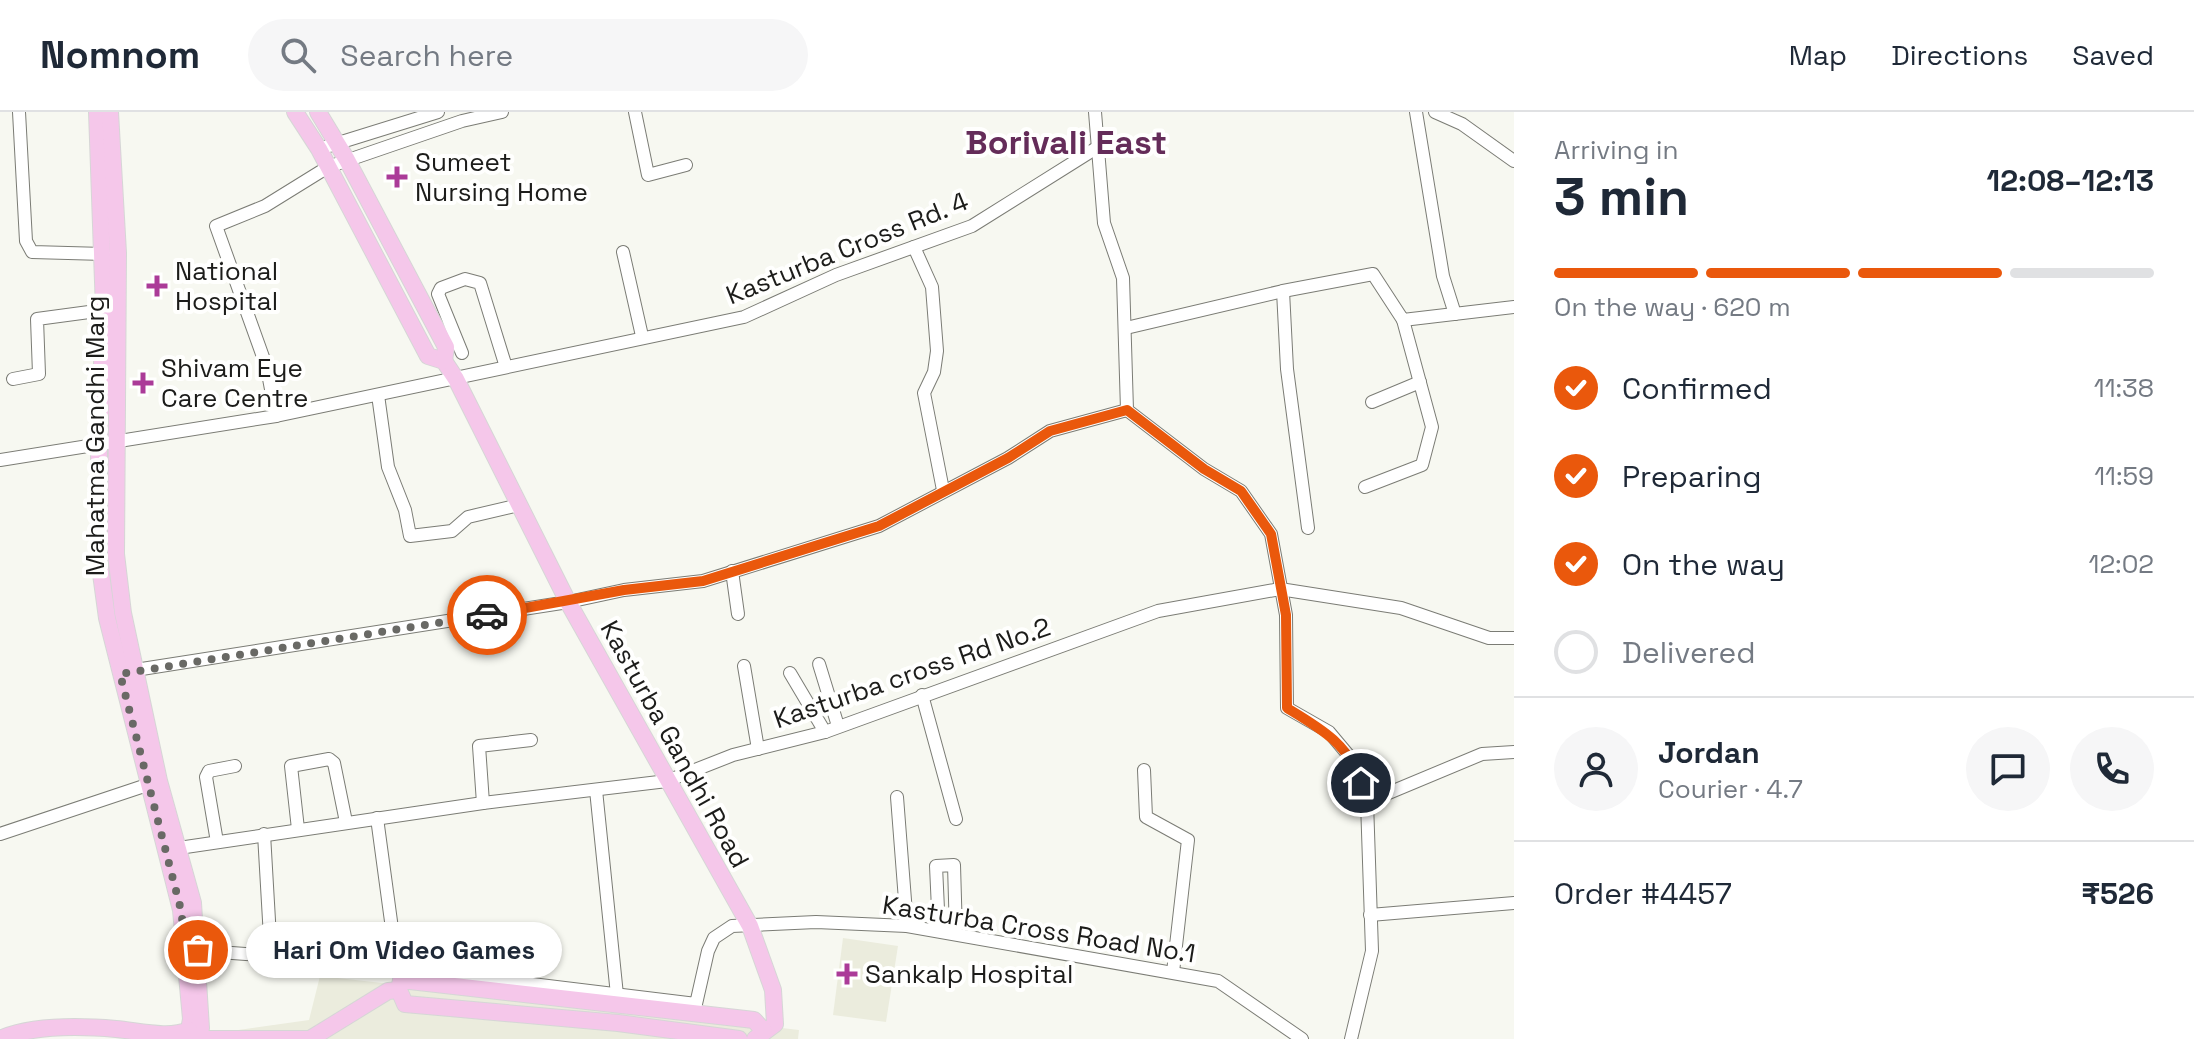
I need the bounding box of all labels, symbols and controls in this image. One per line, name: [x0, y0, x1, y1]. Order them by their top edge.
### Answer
search box: [248, 19, 808, 91]
text: Nomnom: [40, 31, 200, 79]
icon: search: [276, 33, 320, 77]
text: Search here: [340, 36, 513, 75]
text: Map: [1789, 37, 1847, 73]
text: Directions: [1891, 37, 2028, 73]
text: Saved: [2072, 37, 2154, 73]
district label: Borivali East: [965, 121, 1167, 164]
text: Arriving in: [1554, 133, 1678, 167]
place label: Sumeet Nursing Home: [415, 145, 588, 209]
text: 12:08–12:13: [1987, 161, 2154, 200]
text: 3 min: [1554, 164, 1689, 230]
marker: Sumeet Nursing Home: [386, 166, 408, 188]
street label: Kasturba Cross Rd. 4: [721, 184, 973, 312]
place label: National Hospital: [175, 254, 278, 318]
marker: National Hospital: [146, 275, 168, 297]
text: On the way · 620 m: [1554, 290, 1791, 324]
street label: Mahatma Gandhi Marg: [78, 296, 112, 576]
place label: Shivam Eye Care Centre: [161, 351, 308, 415]
icon: check: [1554, 366, 1598, 410]
text: Confirmed: [1622, 369, 1772, 408]
text: 11:38: [2094, 371, 2154, 405]
marker: Shivam Eye Care Centre: [132, 372, 154, 394]
icon: check: [1554, 454, 1598, 498]
text: Preparing: [1622, 457, 1761, 496]
text: 11:59: [2094, 459, 2154, 493]
icon: check: [1554, 542, 1598, 586]
text: On the way: [1622, 545, 1785, 584]
text: 12:02: [2089, 547, 2154, 581]
courier: [447, 575, 527, 655]
icon: car: [465, 593, 509, 637]
street label: Kasturba cross Rd No.2: [769, 610, 1055, 736]
street label: Kasturba Gandhi Road: [593, 614, 757, 874]
text: Delivered: [1622, 633, 1756, 672]
button: person: [1554, 727, 1638, 811]
button: chat: [1966, 727, 2050, 811]
button: phone: [2070, 727, 2154, 811]
text: Jordan: [1658, 733, 1760, 772]
pin: [1327, 749, 1395, 817]
icon: home: [1339, 761, 1383, 805]
text: Courier · 4.7: [1658, 772, 1803, 806]
text: Order #4457: [1554, 874, 1732, 913]
text: ₹526: [2081, 874, 2154, 913]
street label: Kasturba Cross Road No.1: [880, 887, 1198, 971]
pin: [164, 916, 232, 984]
callout: Hari Om Video Games: [246, 922, 562, 978]
icon: bag: [176, 928, 220, 972]
text: Hari Om Video Games: [273, 933, 535, 967]
place label: Sankalp Hospital: [865, 957, 1073, 991]
marker: Sankalp Hospital: [836, 963, 858, 985]

